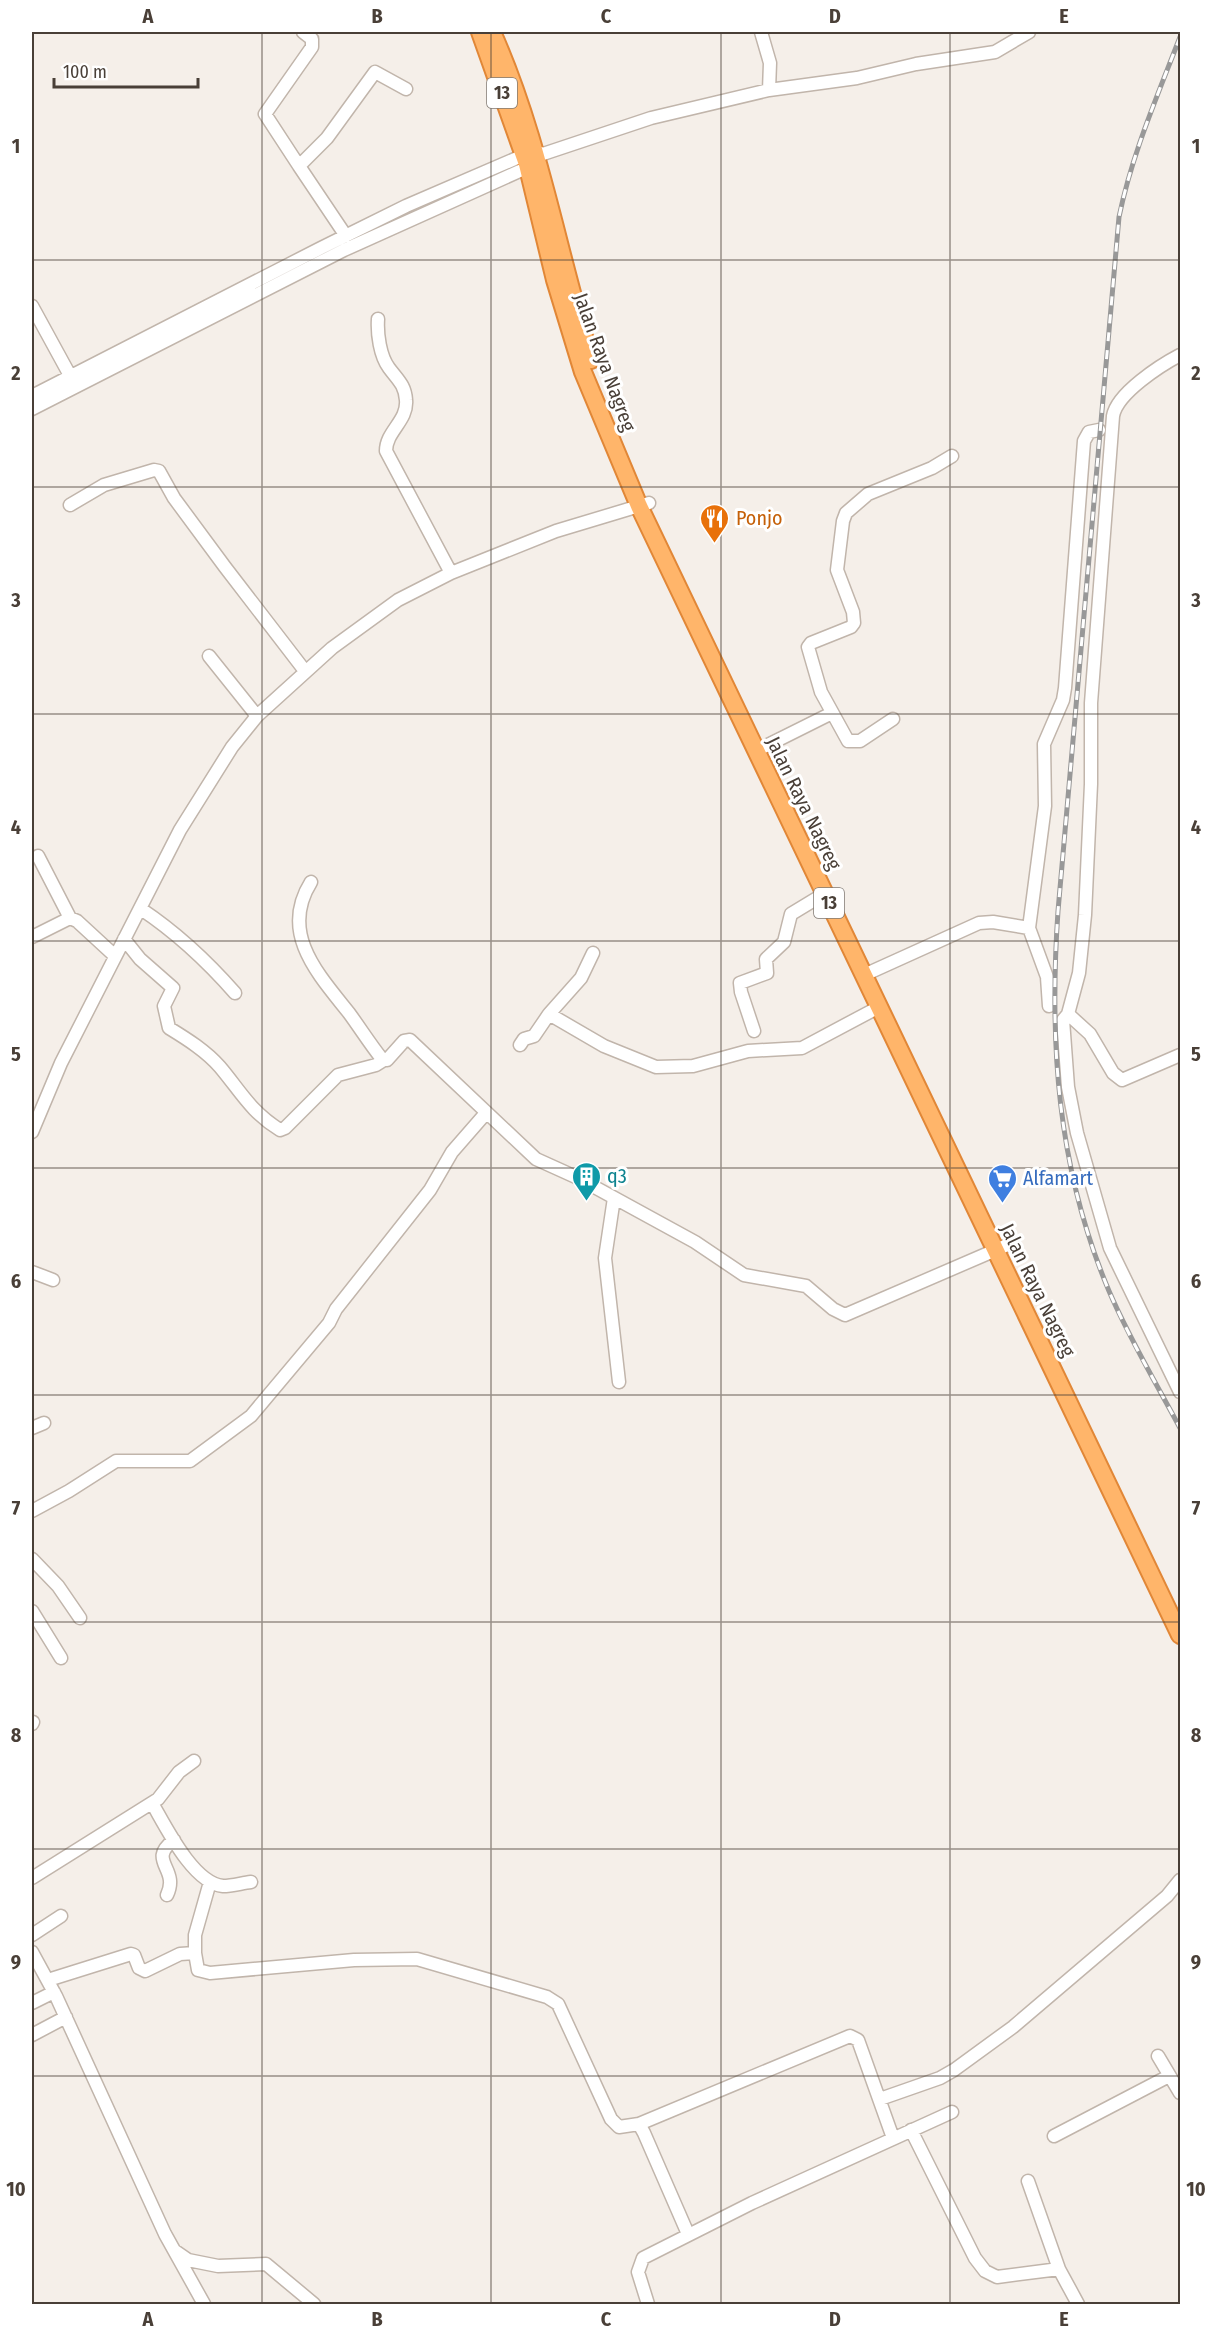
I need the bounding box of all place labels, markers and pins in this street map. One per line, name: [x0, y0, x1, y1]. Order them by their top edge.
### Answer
restaurant icon: Ponjo: [699, 502, 731, 544]
place label: Ponjo: [736, 506, 782, 530]
building icon: q3: [570, 1160, 602, 1202]
supermarket icon: Alfamart: [986, 1162, 1018, 1204]
place label: q3: [607, 1164, 627, 1188]
place label: Alfamart: [1023, 1166, 1093, 1190]

